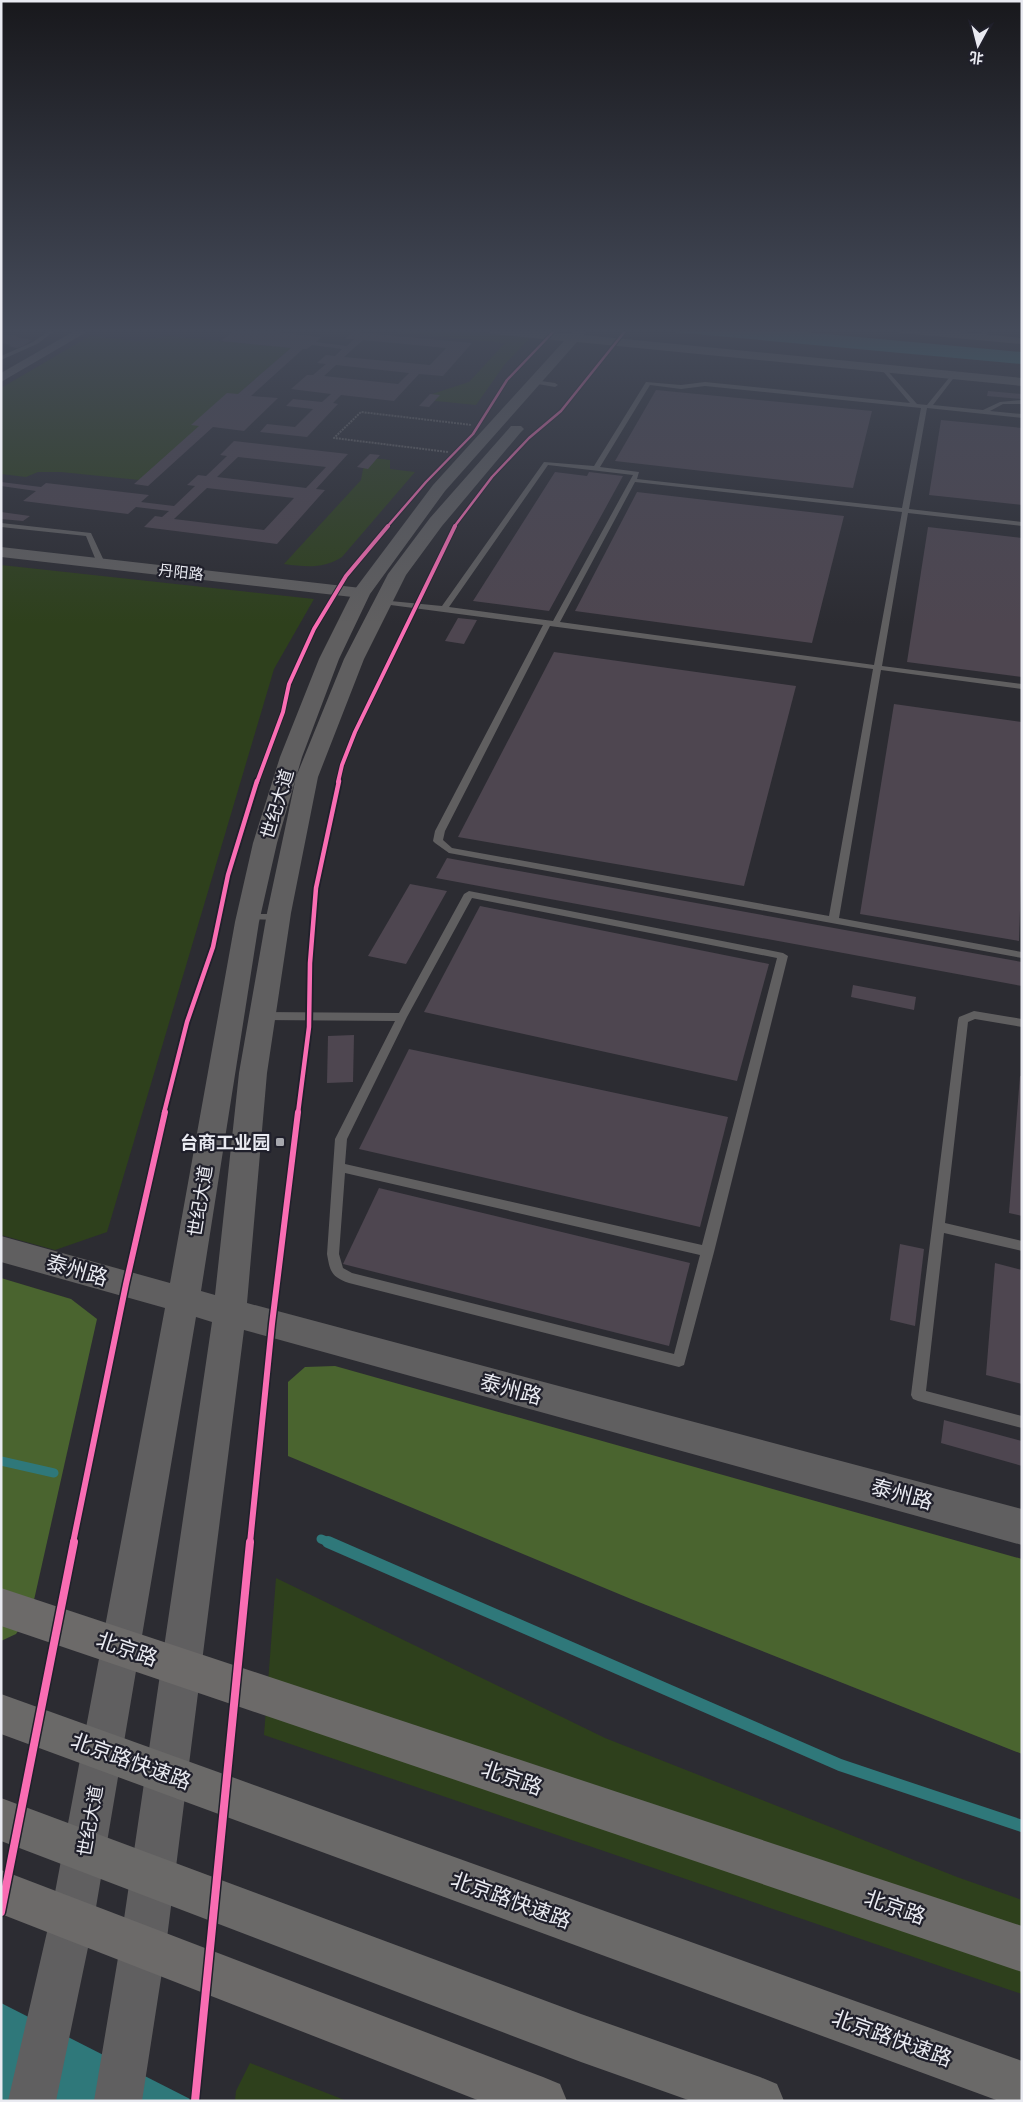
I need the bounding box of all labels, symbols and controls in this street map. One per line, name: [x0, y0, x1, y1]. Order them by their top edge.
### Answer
north arrow: [953, 20, 1003, 70]
text: 北: [968, 47, 985, 69]
street label: 丹阳路: [158, 559, 204, 585]
street label: 世纪大道: [255, 766, 299, 842]
place label: 台商工业园: [180, 1130, 270, 1155]
marker: 台商工业园: [274, 1136, 286, 1148]
street label: 世纪大道: [182, 1163, 218, 1239]
street label: 泰州路: [43, 1247, 111, 1293]
street label: 泰州路: [477, 1367, 545, 1411]
street label: 泰州路: [868, 1472, 936, 1516]
street label: 北京路: [92, 1625, 162, 1673]
street label: 北京路快速路: [67, 1726, 195, 1796]
street label: 北京路: [477, 1754, 547, 1802]
street label: 世纪大道: [71, 1783, 109, 1859]
street label: 北京路快速路: [447, 1865, 575, 1935]
street label: 北京路: [860, 1883, 930, 1931]
street label: 北京路快速路: [828, 2003, 956, 2073]

